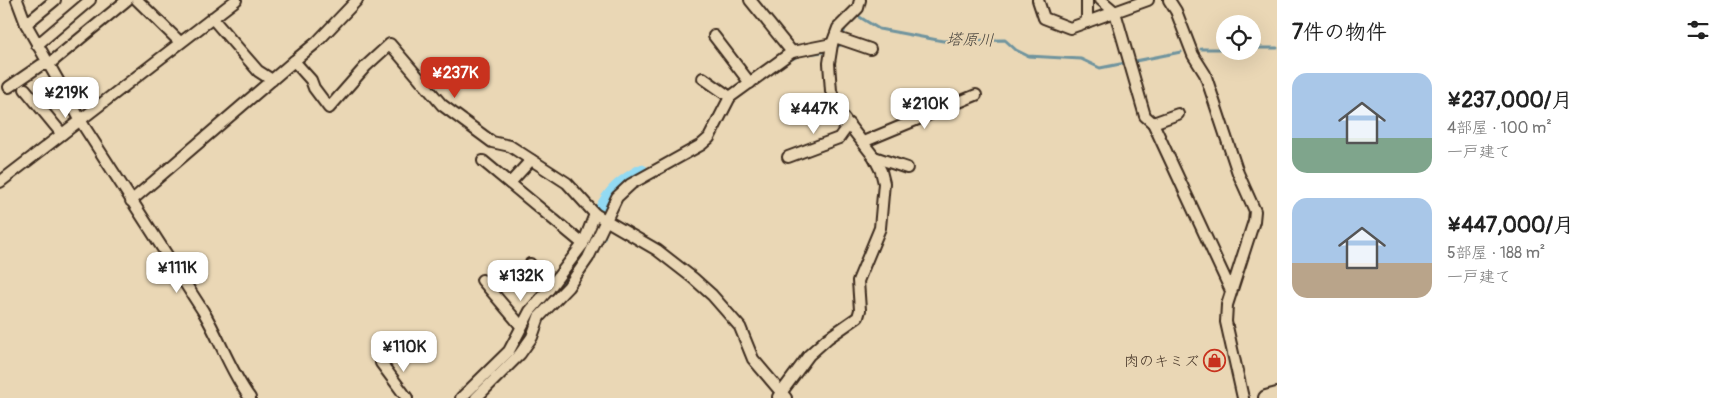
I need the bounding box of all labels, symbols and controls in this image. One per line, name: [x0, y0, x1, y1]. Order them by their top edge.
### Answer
map controls: [1216, 15, 1261, 60]
button: locate: [1216, 15, 1261, 60]
icon: filters: [1684, 16, 1712, 44]
text: 7件の物件: [1292, 19, 1387, 46]
water label: 塔原川: [946, 30, 994, 50]
pin: ¥237K: [420, 56, 490, 99]
text: ¥237K: [432, 63, 478, 83]
pin: ¥219K: [31, 76, 101, 119]
text: ¥219K: [44, 83, 88, 103]
text: ¥237,000/月: [1447, 87, 1572, 114]
pin: ¥210K: [890, 88, 960, 130]
pin: ¥447K: [779, 92, 849, 135]
icon: home: [1332, 93, 1392, 153]
text: ¥210K: [902, 94, 948, 114]
text: ¥447K: [790, 99, 838, 119]
text: 4部屋 · 100 m²: [1447, 118, 1552, 138]
text: 一戸建て: [1447, 142, 1511, 162]
text: ¥447,000/月: [1447, 212, 1574, 239]
icon: home: [1332, 218, 1392, 278]
text: 5部屋 · 188 m²: [1447, 243, 1545, 263]
pin: ¥111K: [142, 252, 212, 294]
text: ¥111K: [157, 258, 197, 278]
pin: ¥132K: [486, 260, 556, 302]
text: ¥132K: [499, 266, 543, 286]
text: 一戸建て: [1447, 267, 1511, 287]
pin: ¥110K: [369, 330, 439, 373]
text: ¥110K: [382, 337, 426, 357]
shop icon: 肉のキミズ: [1203, 349, 1227, 373]
place label: 肉のキミズ: [1124, 352, 1199, 371]

